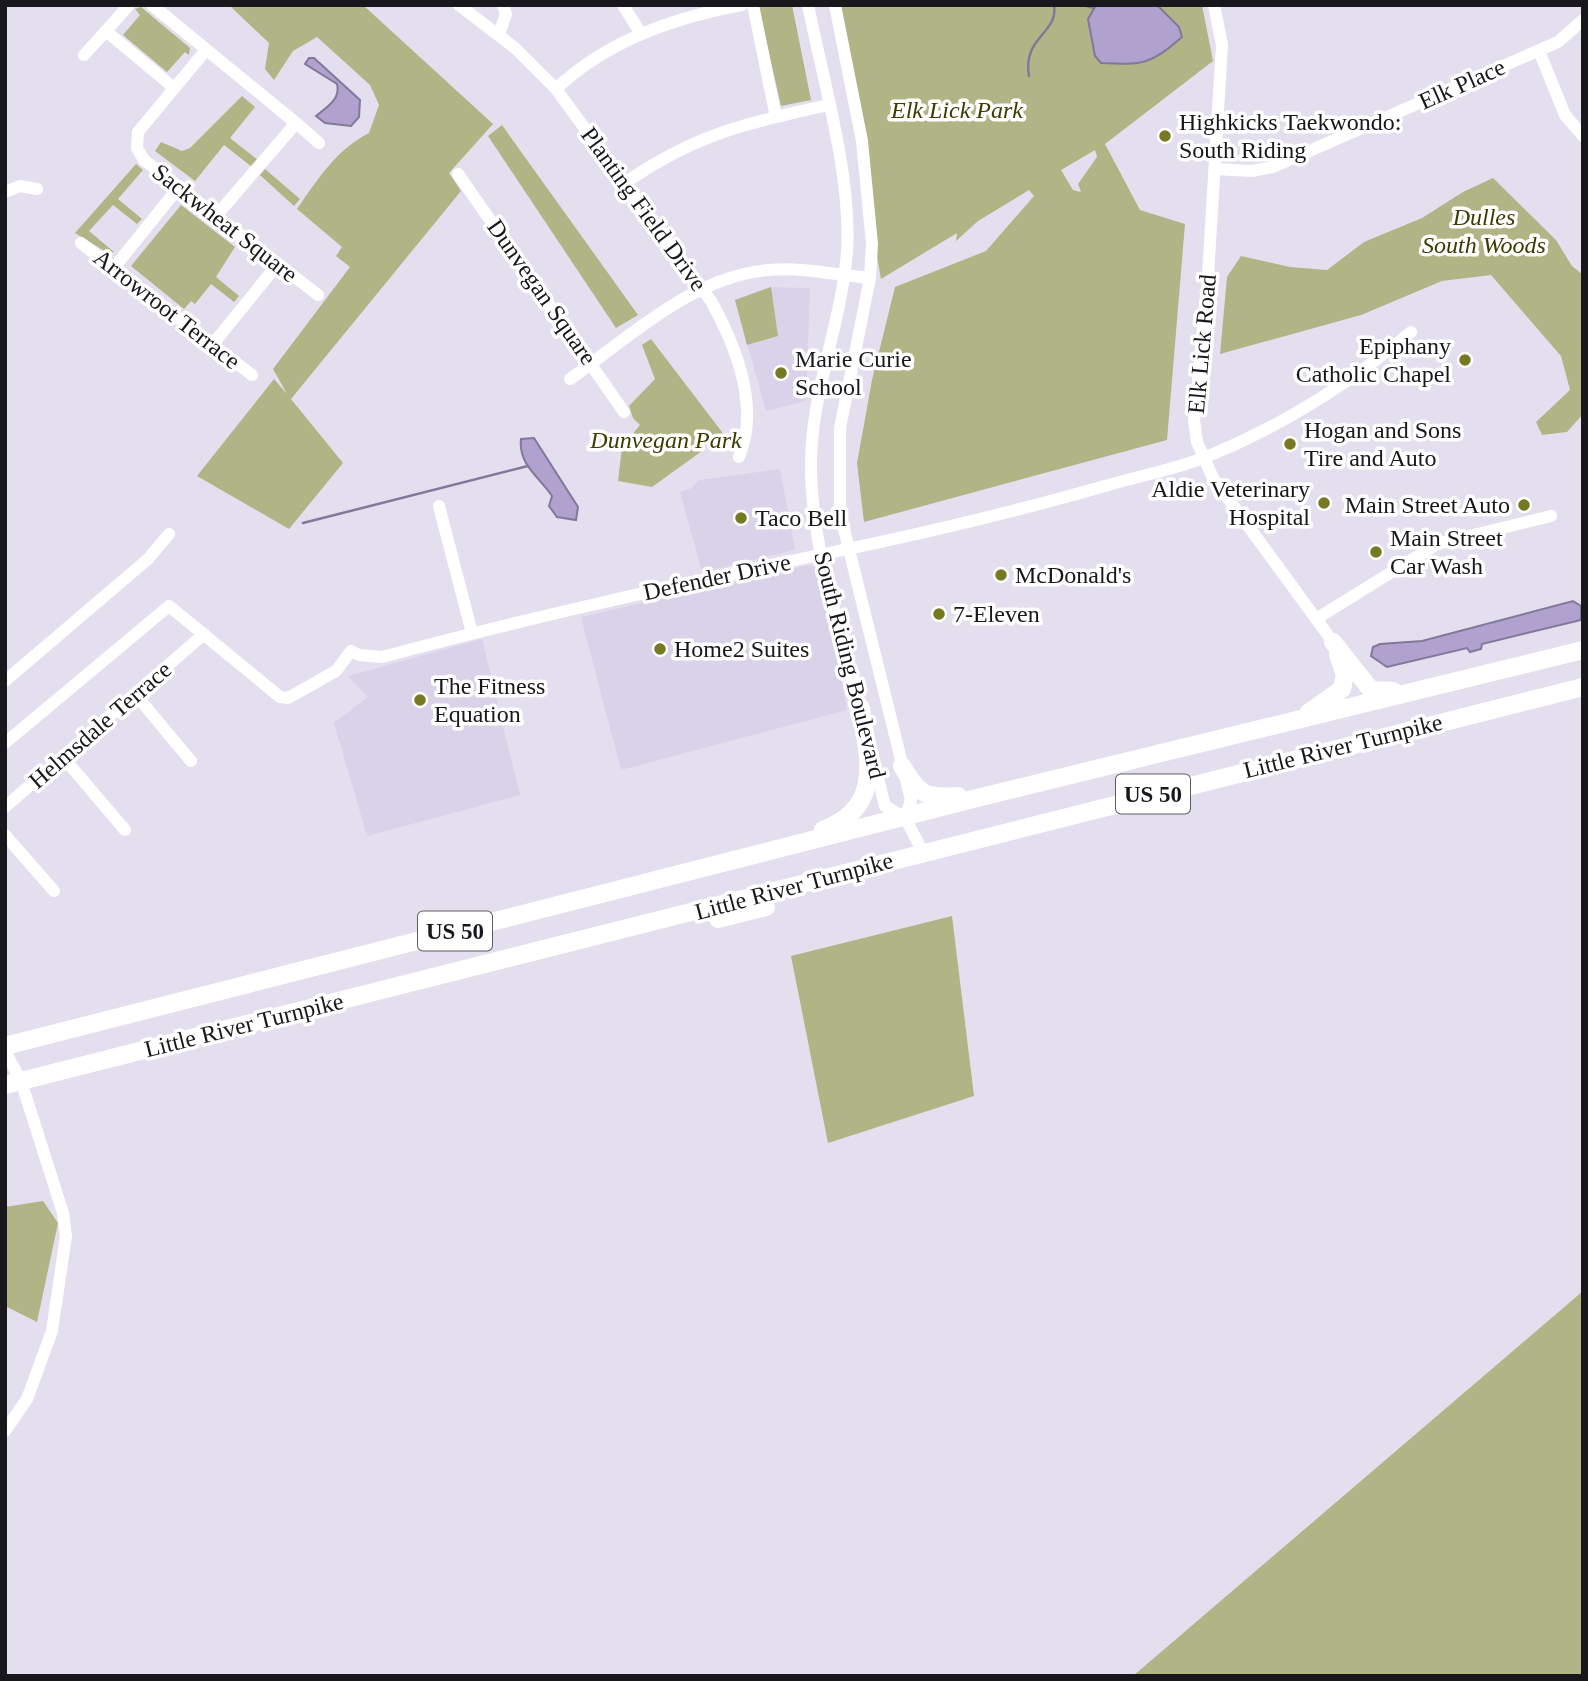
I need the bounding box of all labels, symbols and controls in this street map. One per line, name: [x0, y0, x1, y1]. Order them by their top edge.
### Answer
street label: Elk Place: [1415, 54, 1509, 114]
park label: Elk Lick Park: [890, 97, 1023, 123]
place label: Highkicks Taekwondo: South Riding: [1179, 109, 1402, 163]
street label: Planting Field Drive: [576, 122, 712, 296]
marker: Highkicks Taekwondo: South Riding: [1157, 128, 1173, 144]
street label: Sackwheat Square: [147, 158, 303, 288]
park label: Dulles South Woods: [1422, 204, 1546, 258]
street label: Dunvegan Square: [482, 214, 602, 370]
street label: Arrowroot Terrace: [89, 244, 245, 374]
street label: Elk Lick Road: [1183, 273, 1221, 415]
place label: Epiphany Catholic Chapel: [1296, 333, 1451, 387]
place label: Marie Curie School: [795, 346, 912, 400]
marker: Epiphany Catholic Chapel: [1457, 352, 1473, 368]
marker: Marie Curie School: [773, 365, 789, 381]
place label: Hogan and Sons Tire and Auto: [1304, 417, 1461, 471]
park label: Dunvegan Park: [589, 427, 742, 453]
marker: Hogan and Sons Tire and Auto: [1282, 436, 1298, 452]
place label: Aldie Veterinary Hospital: [1151, 476, 1310, 530]
place label: Main Street Auto: [1345, 492, 1510, 518]
marker: Aldie Veterinary Hospital: [1316, 495, 1332, 511]
marker: Main Street Auto: [1516, 497, 1532, 513]
place label: Taco Bell: [755, 505, 848, 531]
marker: Taco Bell: [733, 510, 749, 526]
place label: Main Street Car Wash: [1390, 525, 1503, 579]
marker: Main Street Car Wash: [1368, 544, 1384, 560]
street label: Defender Drive: [641, 549, 793, 605]
street label: South Riding Boulevard: [809, 549, 891, 781]
place label: McDonald's: [1015, 562, 1131, 588]
marker: McDonald's: [993, 567, 1009, 583]
place label: 7-Eleven: [953, 601, 1040, 627]
marker: 7-Eleven: [931, 606, 947, 622]
place label: Home2 Suites: [674, 636, 809, 662]
marker: Home2 Suites: [652, 641, 668, 657]
street label: Helmsdale Terrace: [24, 656, 176, 794]
place label: The Fitness Equation: [434, 673, 545, 727]
marker: The Fitness Equation: [412, 692, 428, 708]
street label: Little River Turnpike: [1241, 709, 1445, 783]
road number: US 50: [1116, 774, 1190, 814]
street label: Little River Turnpike: [692, 847, 896, 925]
road number: US 50: [418, 912, 492, 950]
street label: Little River Turnpike: [142, 988, 346, 1062]

